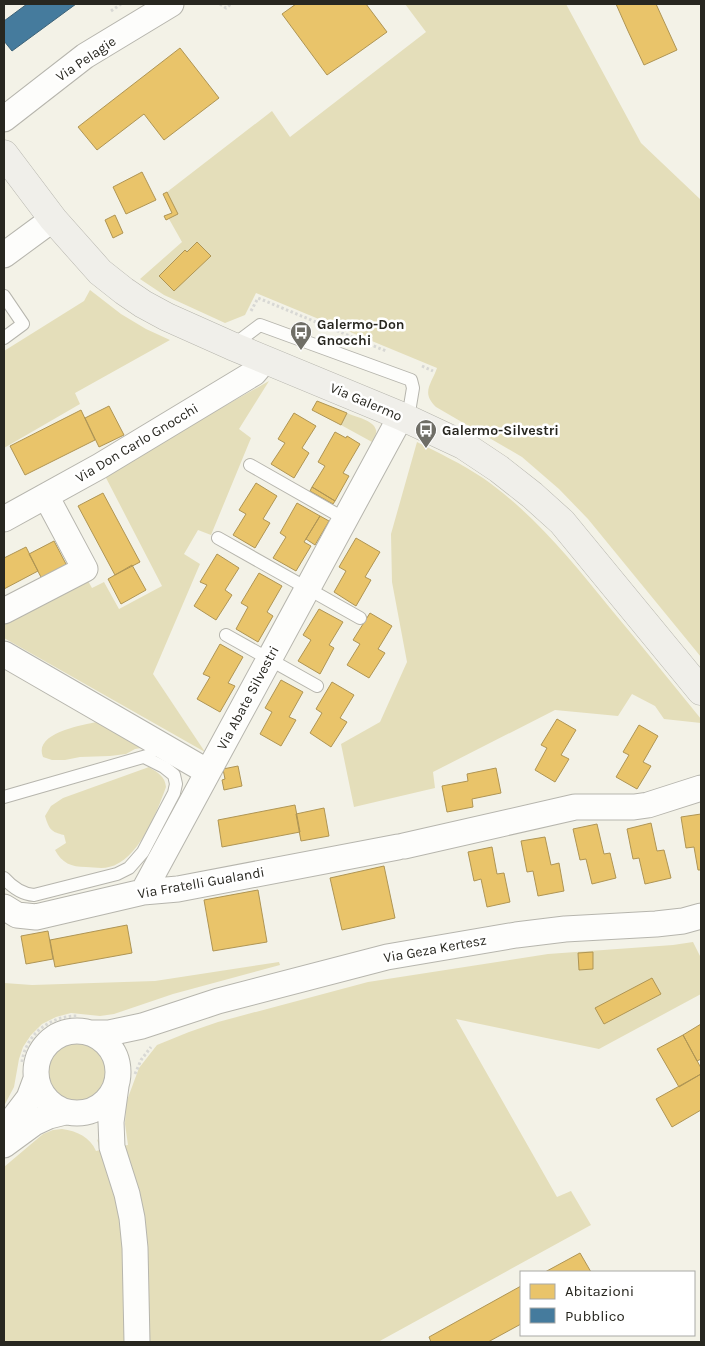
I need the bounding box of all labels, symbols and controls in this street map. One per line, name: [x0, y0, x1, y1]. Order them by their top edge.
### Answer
street label: Via Pelagie: [53, 33, 119, 85]
place label: Galermo-Don Gnocchi: [317, 316, 405, 349]
bus stop icon: Galermo-Don Gnocchi: [289, 320, 313, 351]
street label: Via Galermo: [327, 379, 405, 425]
street label: Via Don Carlo Gnocchi: [73, 400, 201, 486]
bus stop icon: Galermo-Silvestri: [414, 418, 438, 449]
place label: Galermo-Silvestri: [442, 422, 559, 439]
street label: Via Abate Silvestri: [213, 643, 283, 753]
street label: Via Fratelli Gualandi: [136, 863, 266, 903]
street label: Via Geza Kertesz: [382, 932, 488, 966]
legend: [520, 1271, 695, 1336]
text: Abitazioni: [565, 1282, 634, 1300]
text: Pubblico: [565, 1307, 625, 1325]

